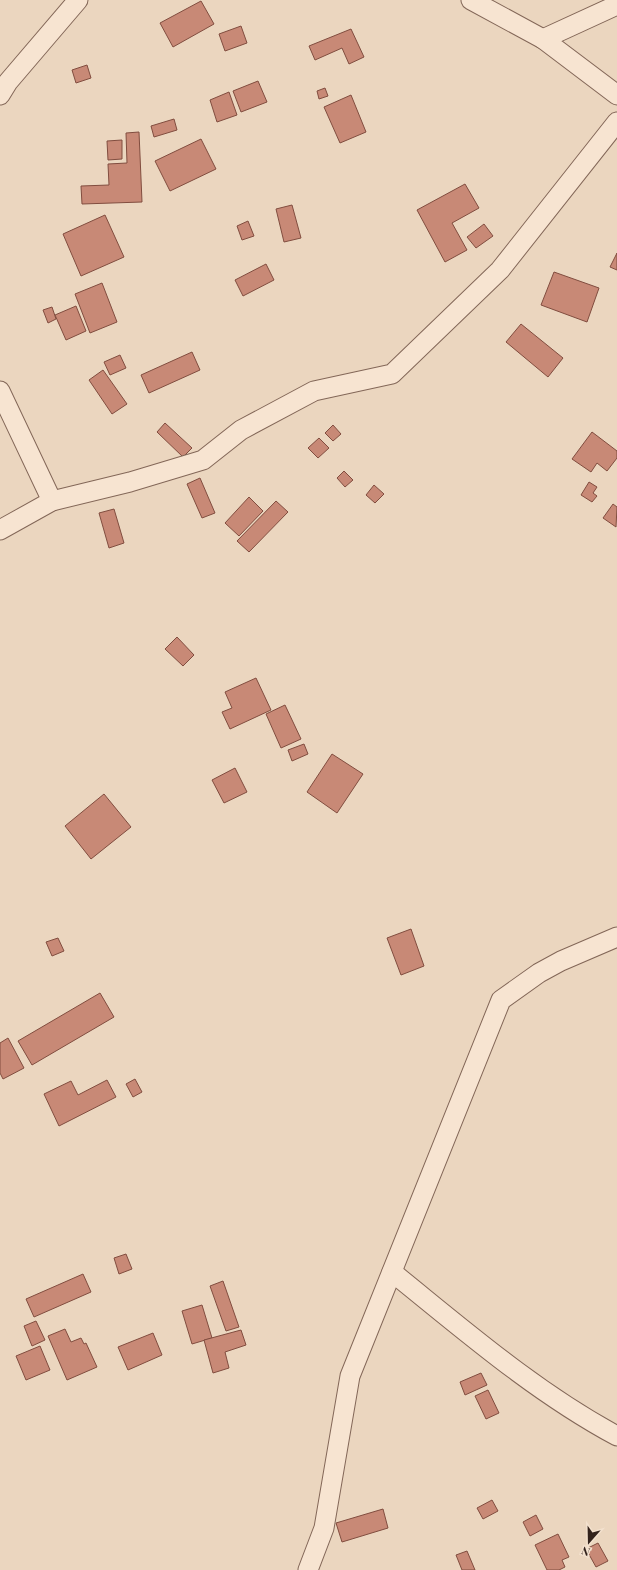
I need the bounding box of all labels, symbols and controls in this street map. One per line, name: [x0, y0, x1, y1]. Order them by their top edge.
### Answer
north arrow: [569, 1522, 609, 1562]
text: N: [579, 1543, 592, 1560]

